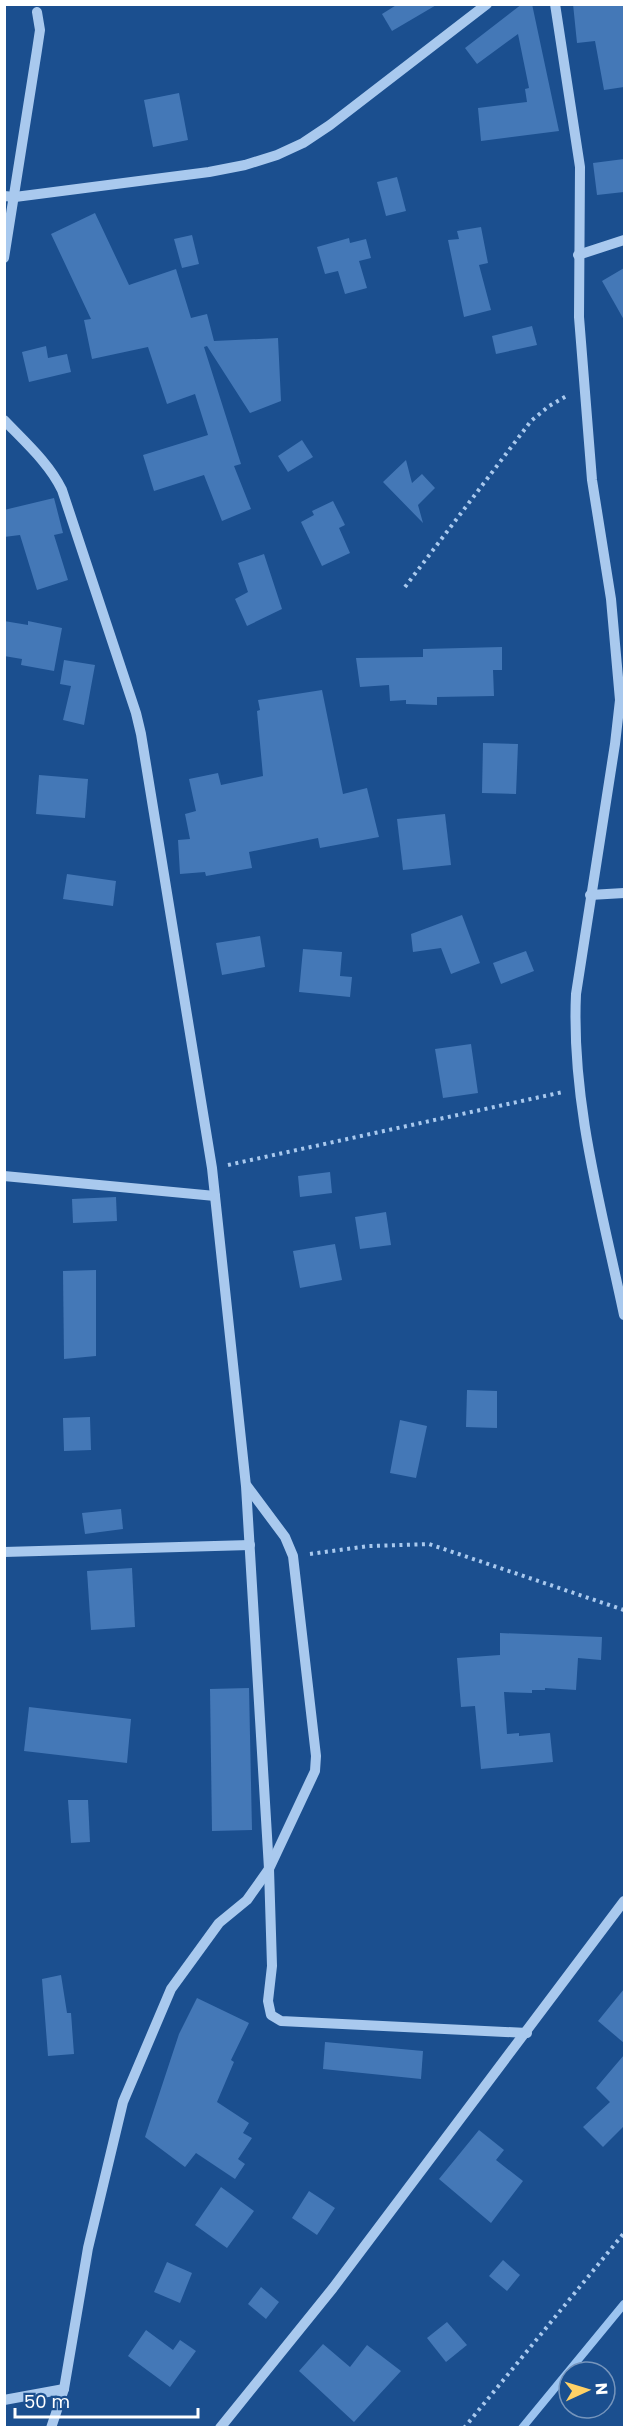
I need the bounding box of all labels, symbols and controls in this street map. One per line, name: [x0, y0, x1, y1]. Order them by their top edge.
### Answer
north arrow: [557, 2360, 617, 2420]
scale bar: [15, 2381, 198, 2419]
text: N: [590, 2382, 613, 2396]
text: 50 m: [24, 2389, 70, 2414]

